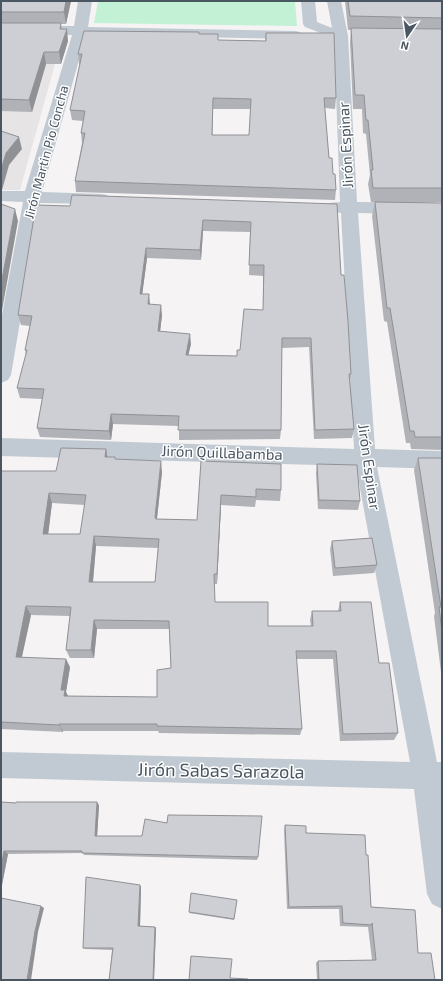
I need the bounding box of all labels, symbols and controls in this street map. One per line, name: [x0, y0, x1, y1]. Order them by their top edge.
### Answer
north arrow: [387, 16, 427, 56]
text: N: [399, 39, 410, 53]
street label: Jirón Martin Pio Concha: [20, 84, 72, 220]
street label: Jirón Espinar: [334, 101, 356, 189]
street label: Jirón Espinar: [355, 423, 385, 511]
street label: Jirón Quillabamba: [161, 441, 283, 464]
street label: Jirón Sabas Sarazola: [137, 758, 305, 782]

